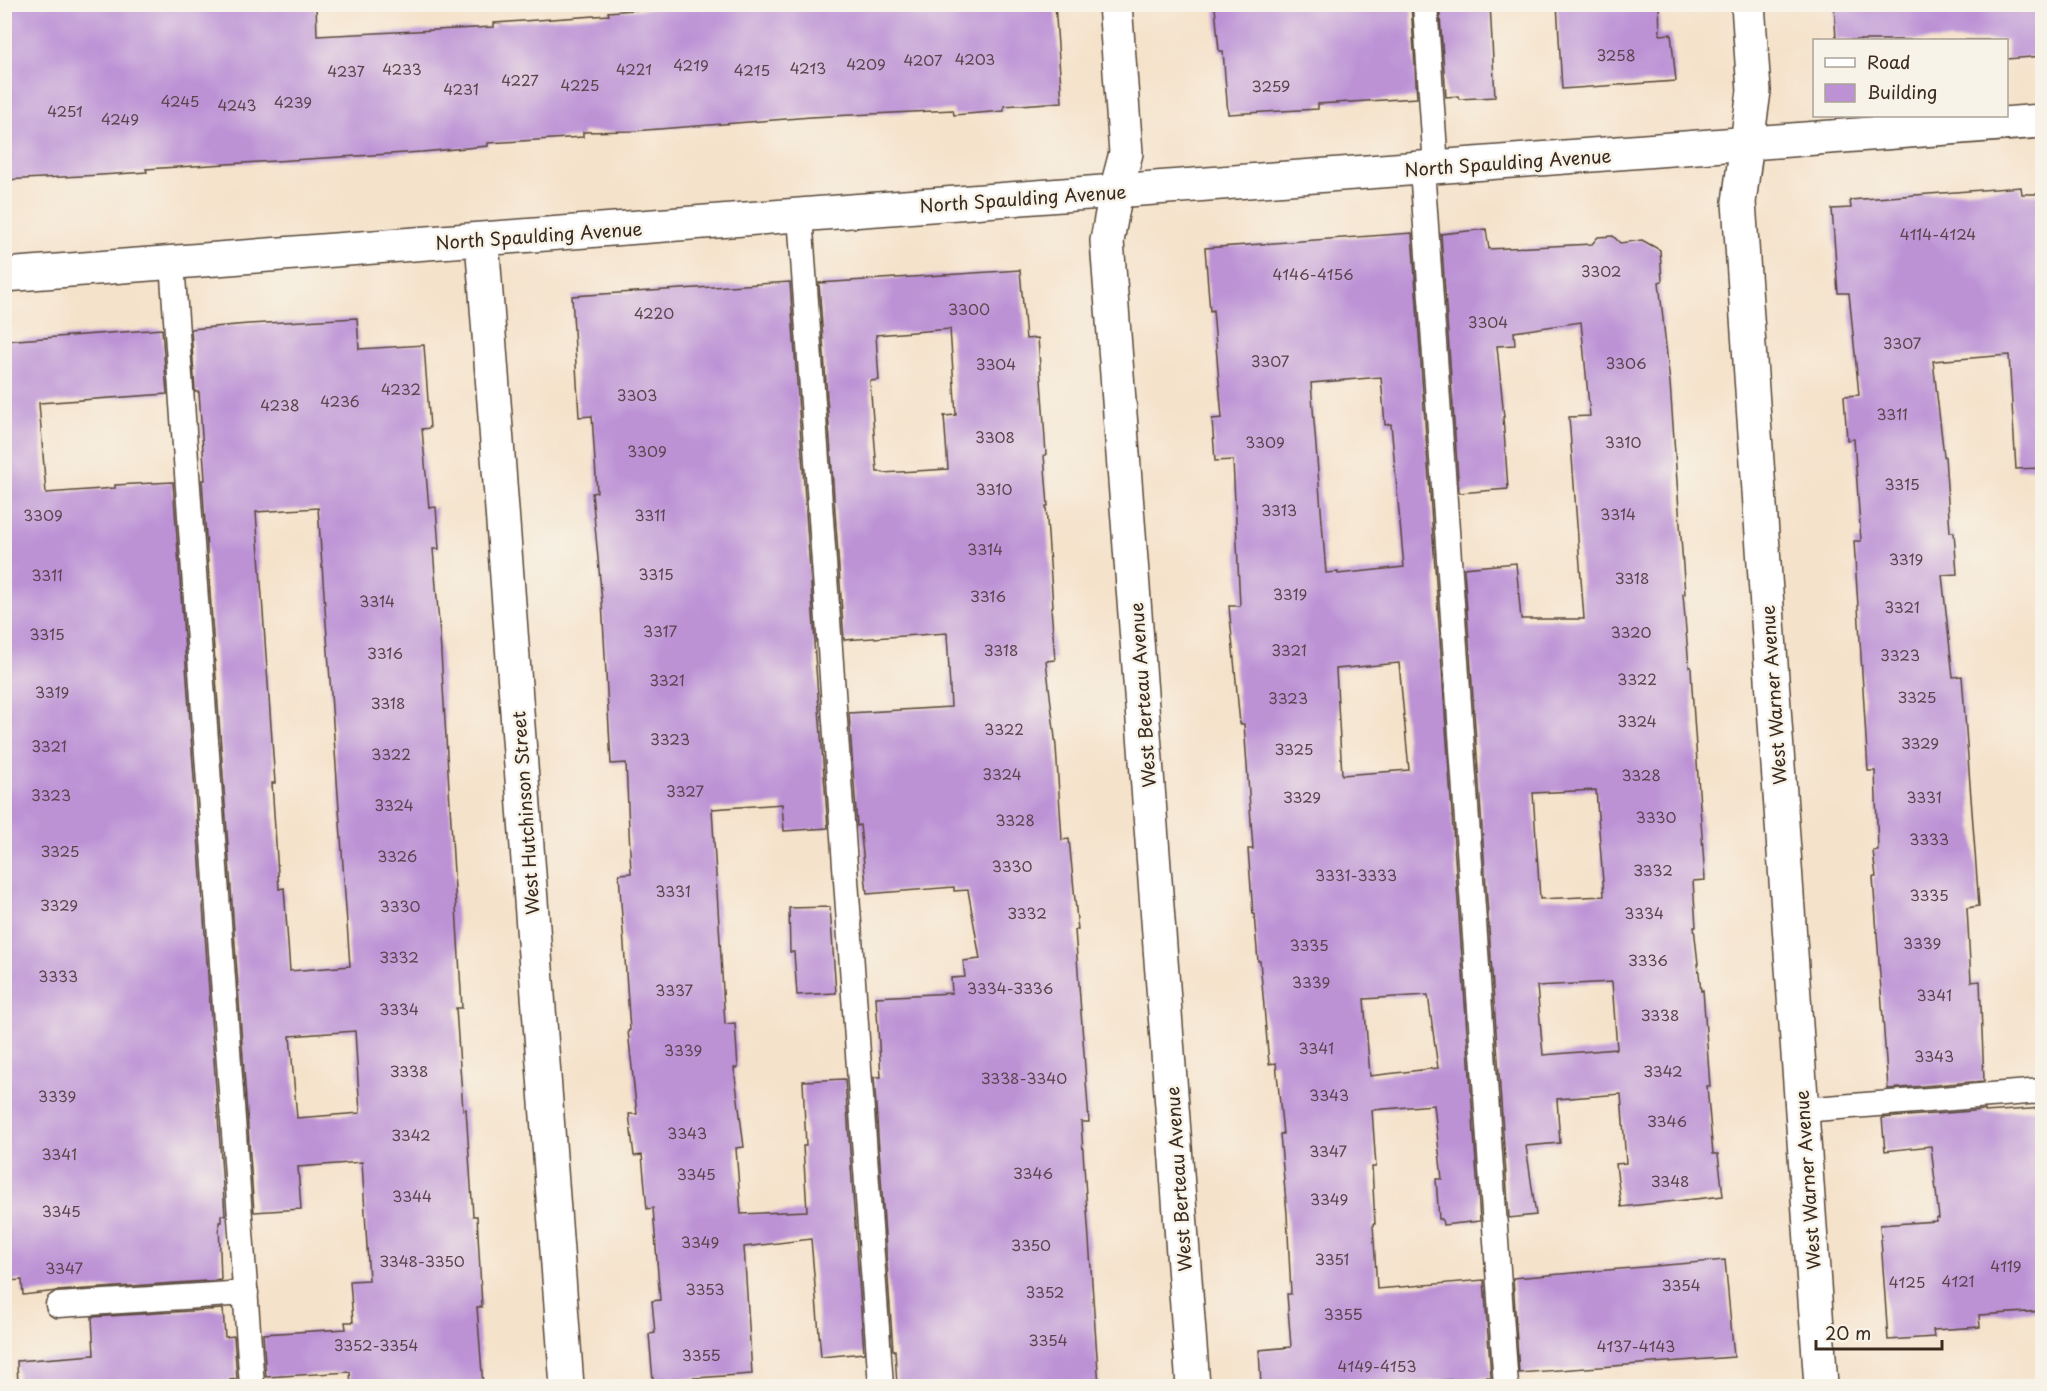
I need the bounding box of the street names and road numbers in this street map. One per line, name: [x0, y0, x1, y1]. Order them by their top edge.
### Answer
street label: North Spaulding Avenue: [1404, 141, 1612, 183]
street label: North Spaulding Avenue: [919, 177, 1127, 219]
street label: North Spaulding Avenue: [435, 214, 643, 256]
street label: West Berteau Avenue: [1122, 602, 1162, 788]
street label: West Warner Avenue: [1753, 604, 1793, 786]
street label: West Hutchinson Street: [504, 710, 546, 916]
street label: West Berteau Avenue: [1158, 1086, 1198, 1272]
street label: West Warner Avenue: [1787, 1089, 1827, 1271]

